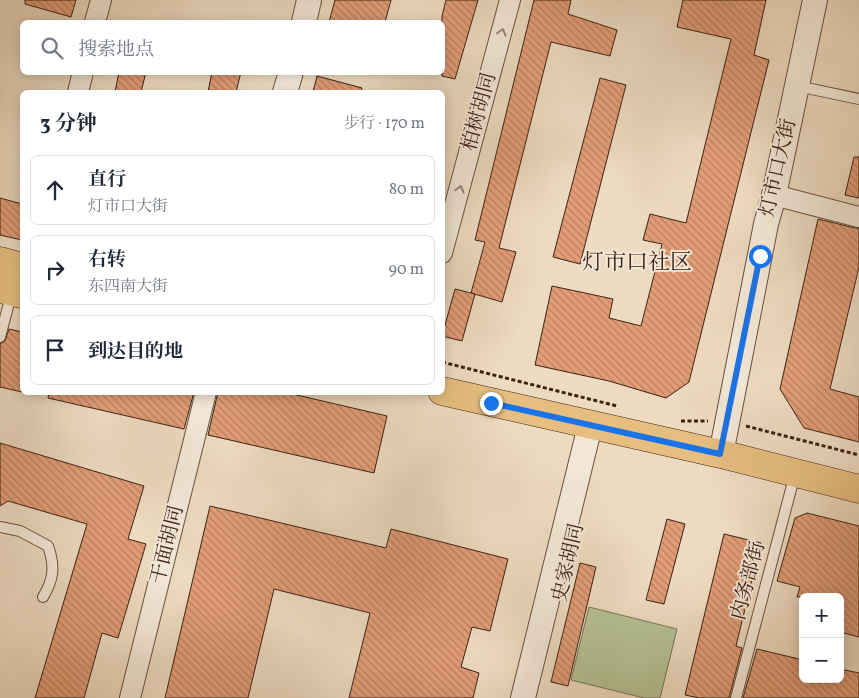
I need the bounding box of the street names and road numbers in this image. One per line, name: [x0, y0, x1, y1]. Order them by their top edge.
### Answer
street label: 柏树胡同: [456, 70, 504, 154]
street label: 灯市口大街: [754, 116, 804, 220]
street label: 干面胡同: [145, 503, 191, 587]
street label: 史家胡同: [546, 521, 592, 605]
street label: 内务部街: [725, 539, 773, 623]

